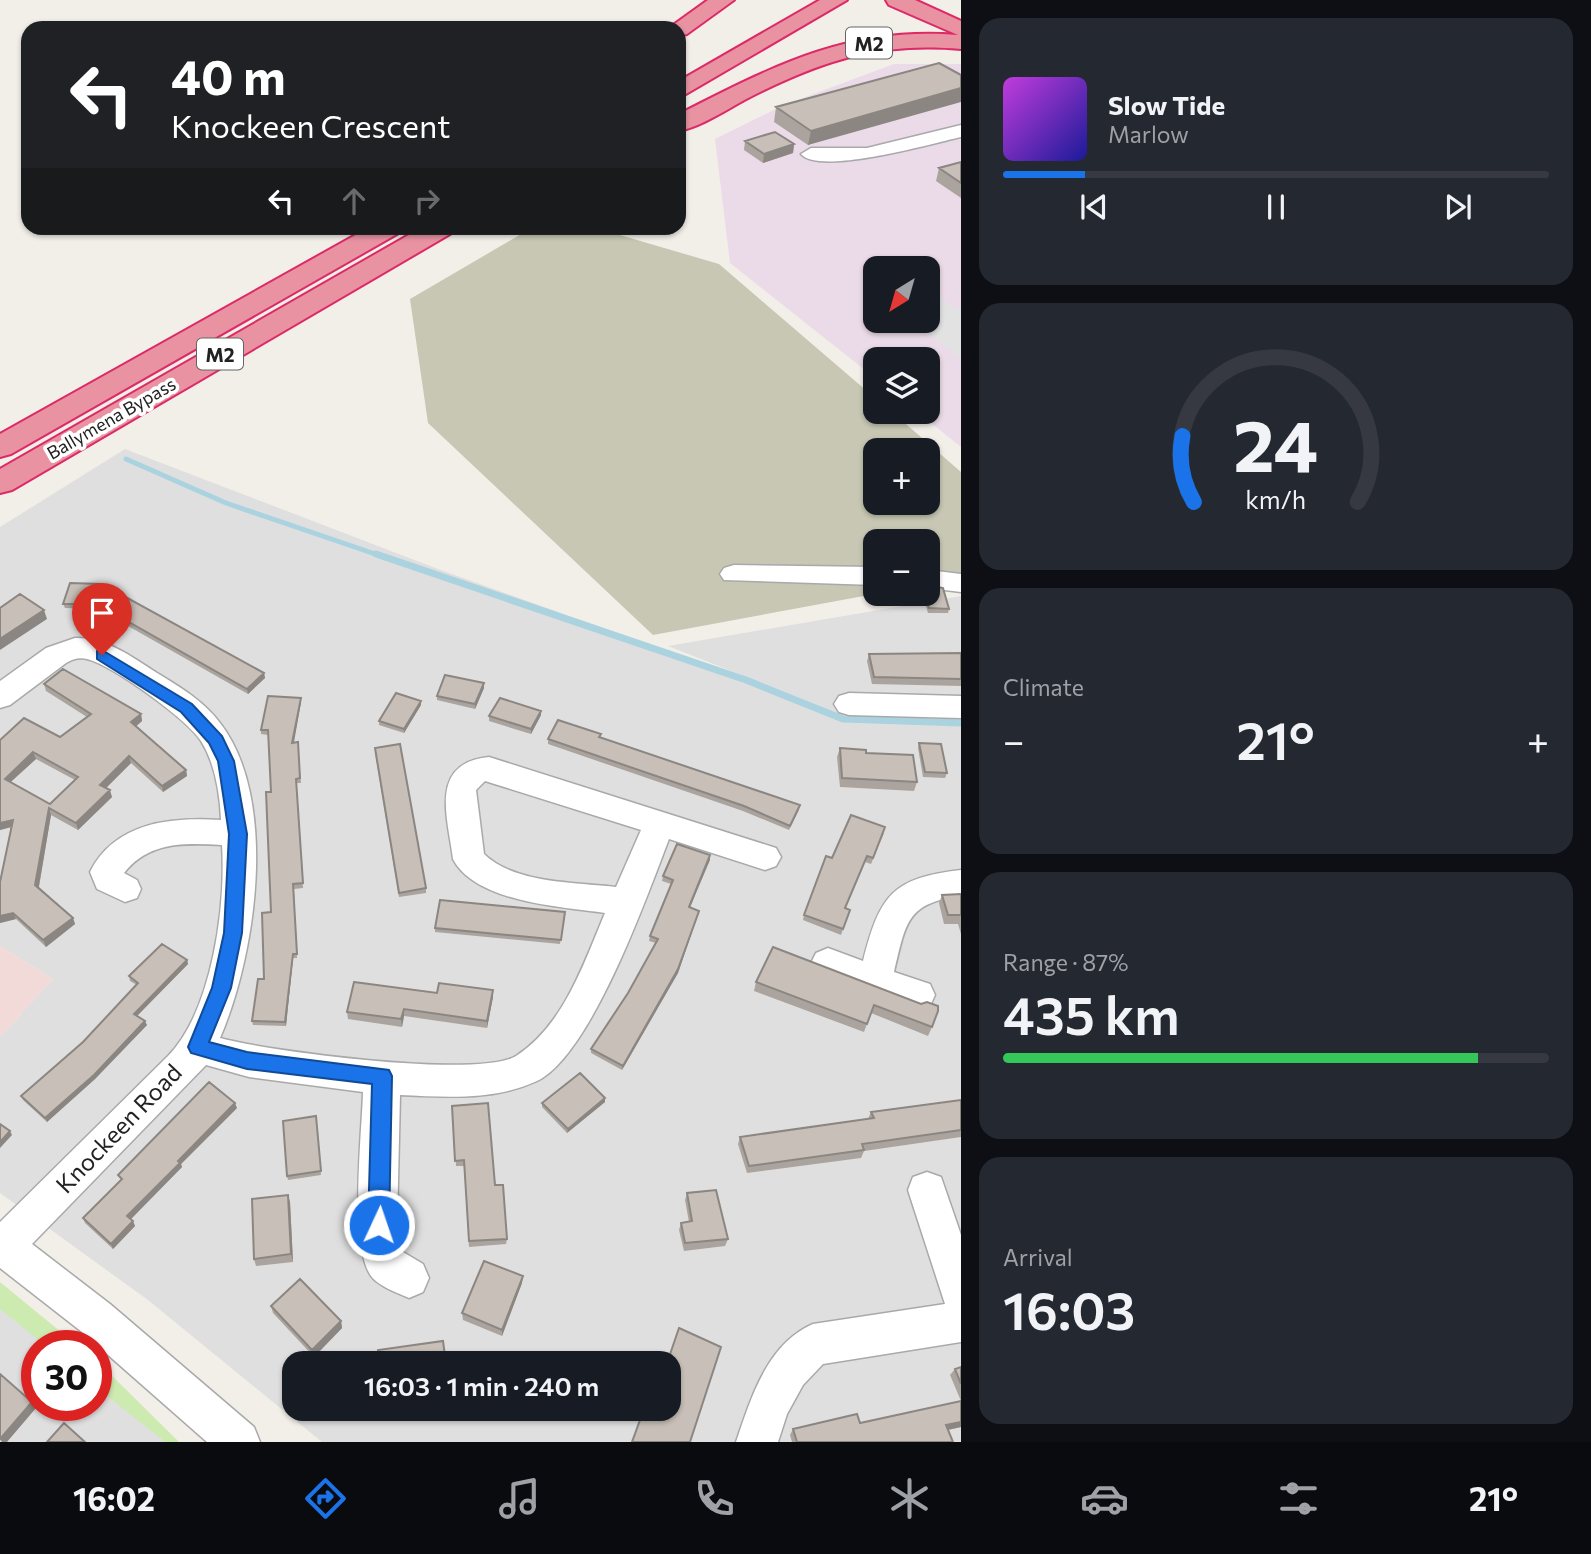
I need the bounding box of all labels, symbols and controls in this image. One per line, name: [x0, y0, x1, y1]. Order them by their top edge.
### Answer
road number: M2: [846, 28, 892, 58]
text: 40 m: [171, 45, 286, 105]
icon: left: [56, 49, 147, 140]
text: Slow Tide: [1108, 89, 1225, 120]
text: Knockeen Crescent: [171, 105, 450, 145]
text: Marlow: [1108, 120, 1189, 148]
icon: left: [262, 182, 300, 220]
icon: ahead: [335, 182, 373, 220]
icon: right: [408, 182, 446, 220]
icon: previous: [1075, 188, 1113, 226]
icon: pause: [1257, 188, 1295, 226]
icon: next: [1439, 188, 1477, 226]
north arrow: [863, 256, 940, 332]
map controls: [863, 256, 940, 606]
road number: M2: [197, 338, 243, 370]
button: layers: [863, 347, 940, 424]
street label: Ballymena Bypass: [43, 372, 179, 464]
text: 24: [1233, 399, 1319, 488]
button: +: [863, 438, 940, 515]
text: km/h: [1246, 484, 1306, 514]
button: −: [863, 529, 940, 606]
pin: [72, 583, 132, 655]
icon: arrive: [83, 594, 121, 632]
text: Climate: [1003, 673, 1084, 701]
text: 21°: [1236, 707, 1315, 771]
text: −: [1003, 716, 1025, 763]
text: +: [1527, 716, 1549, 763]
text: Range · 87%: [1003, 948, 1128, 976]
text: 435 km: [1003, 982, 1180, 1046]
street label: Knockeen Road: [49, 1057, 187, 1199]
position arrow: [342, 1188, 416, 1262]
text: Arrival: [1003, 1243, 1073, 1271]
text: 16:03: [1003, 1277, 1135, 1341]
speed limit sign: 30: [21, 1330, 112, 1421]
text: 16:03 · 1 min · 240 m: [364, 1370, 599, 1401]
icon: directions: [301, 1474, 350, 1523]
icon: music: [495, 1474, 544, 1523]
icon: phone: [690, 1474, 739, 1523]
icon: climate: [885, 1474, 934, 1523]
icon: car: [1080, 1474, 1129, 1523]
icon: filters: [1274, 1474, 1323, 1523]
text: 16:02: [73, 1478, 155, 1518]
text: 21°: [1469, 1478, 1518, 1518]

